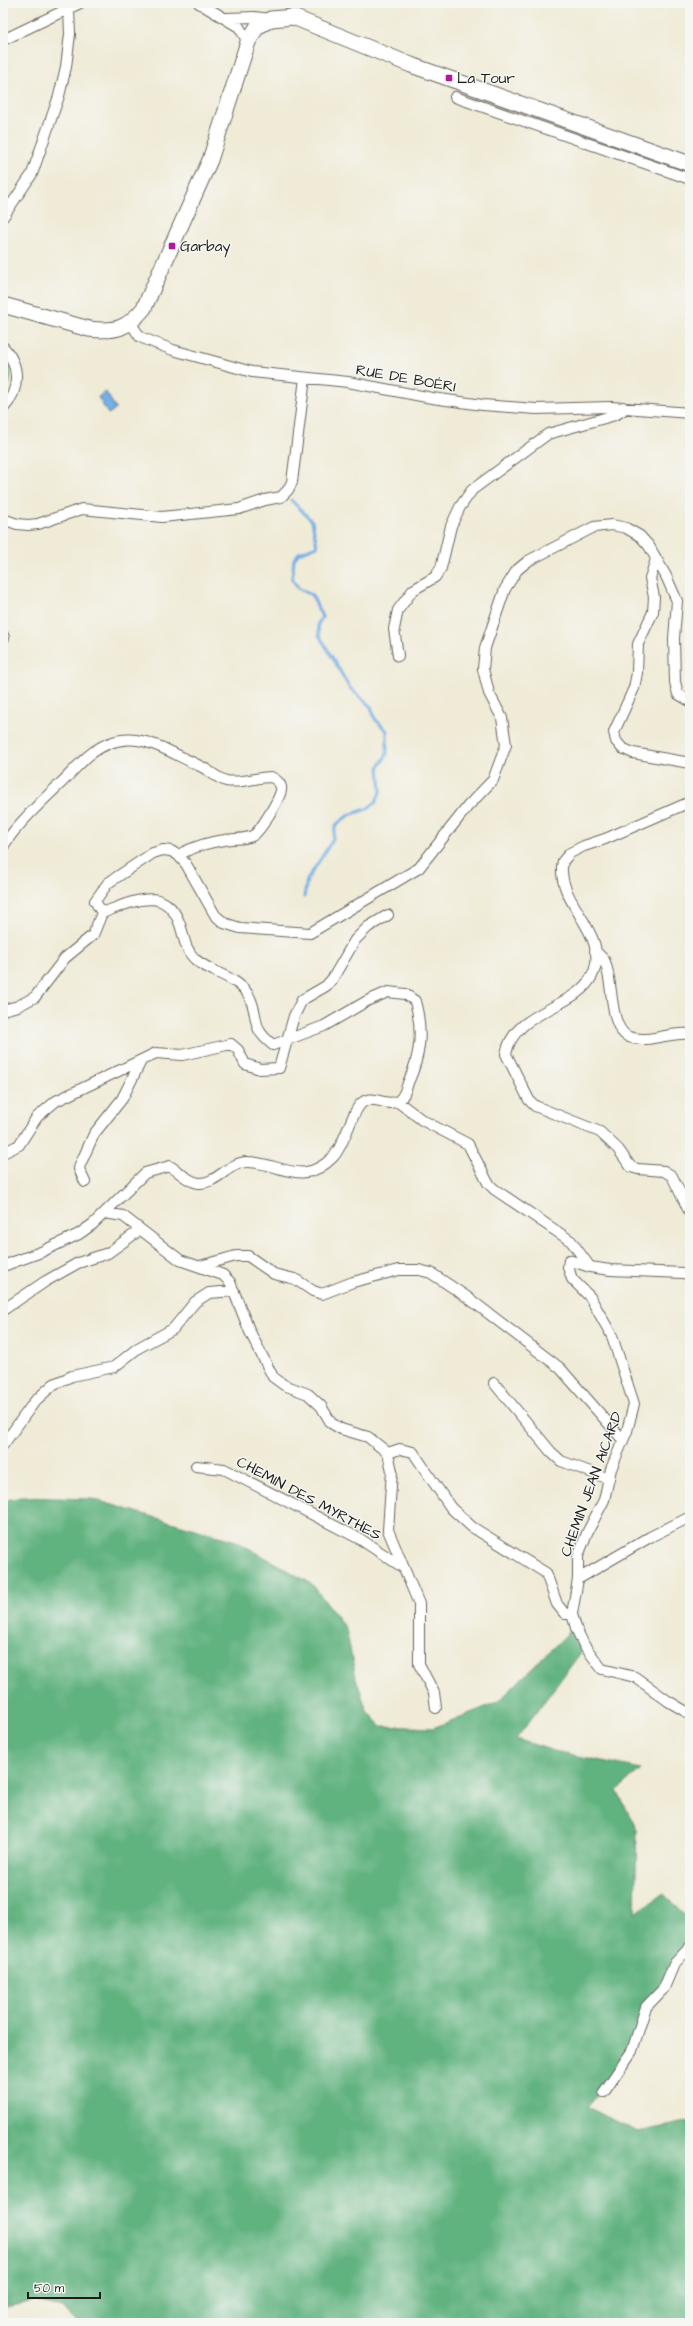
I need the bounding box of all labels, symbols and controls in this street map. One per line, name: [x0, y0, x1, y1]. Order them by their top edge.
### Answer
place label: La Tour: [457, 68, 515, 89]
marker: La Tour: [444, 73, 454, 83]
place label: Garbay: [180, 236, 231, 258]
marker: Garbay: [167, 241, 177, 251]
street label: RUE DE BOÉRI: [354, 359, 458, 398]
street label: CHEMIN JEAN AICARD: [555, 1408, 628, 1560]
street label: CHEMIN DES MYRTHES: [233, 1451, 385, 1546]
scale bar: [28, 2274, 100, 2300]
text: 50 m: [34, 2280, 65, 2297]

